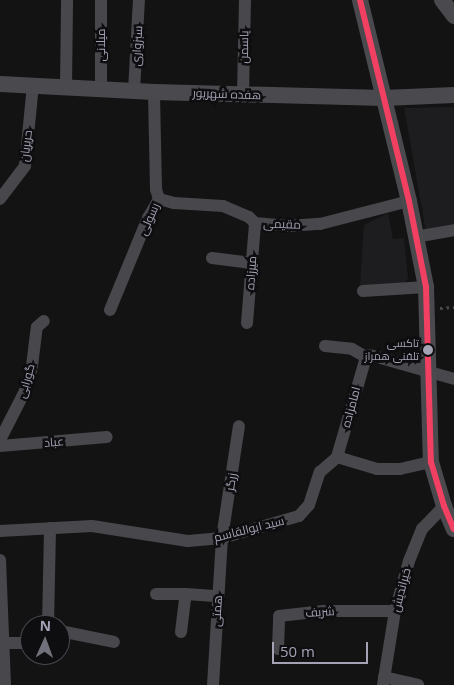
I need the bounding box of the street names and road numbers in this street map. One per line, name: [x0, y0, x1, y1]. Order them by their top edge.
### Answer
street label: سبزواری: [129, 25, 145, 67]
street label: میلانی: [94, 28, 108, 62]
street label: یاسمن: [237, 30, 251, 64]
street label: هفده شهریور: [193, 86, 261, 102]
street label: حریریان: [17, 129, 35, 163]
street label: رسولی: [136, 201, 162, 237]
street label: مقیمی: [263, 216, 301, 232]
street label: میرزاده: [243, 256, 259, 290]
street label: گورابی: [14, 362, 38, 400]
street label: امامزاده: [339, 385, 363, 429]
street label: عباد: [43, 434, 65, 450]
street label: زرگر: [222, 472, 240, 492]
street label: سید ابوالقاسم: [212, 513, 286, 545]
street label: خیراندیش: [388, 566, 414, 614]
street label: همتی: [209, 595, 225, 627]
street label: شریف: [305, 604, 335, 620]

